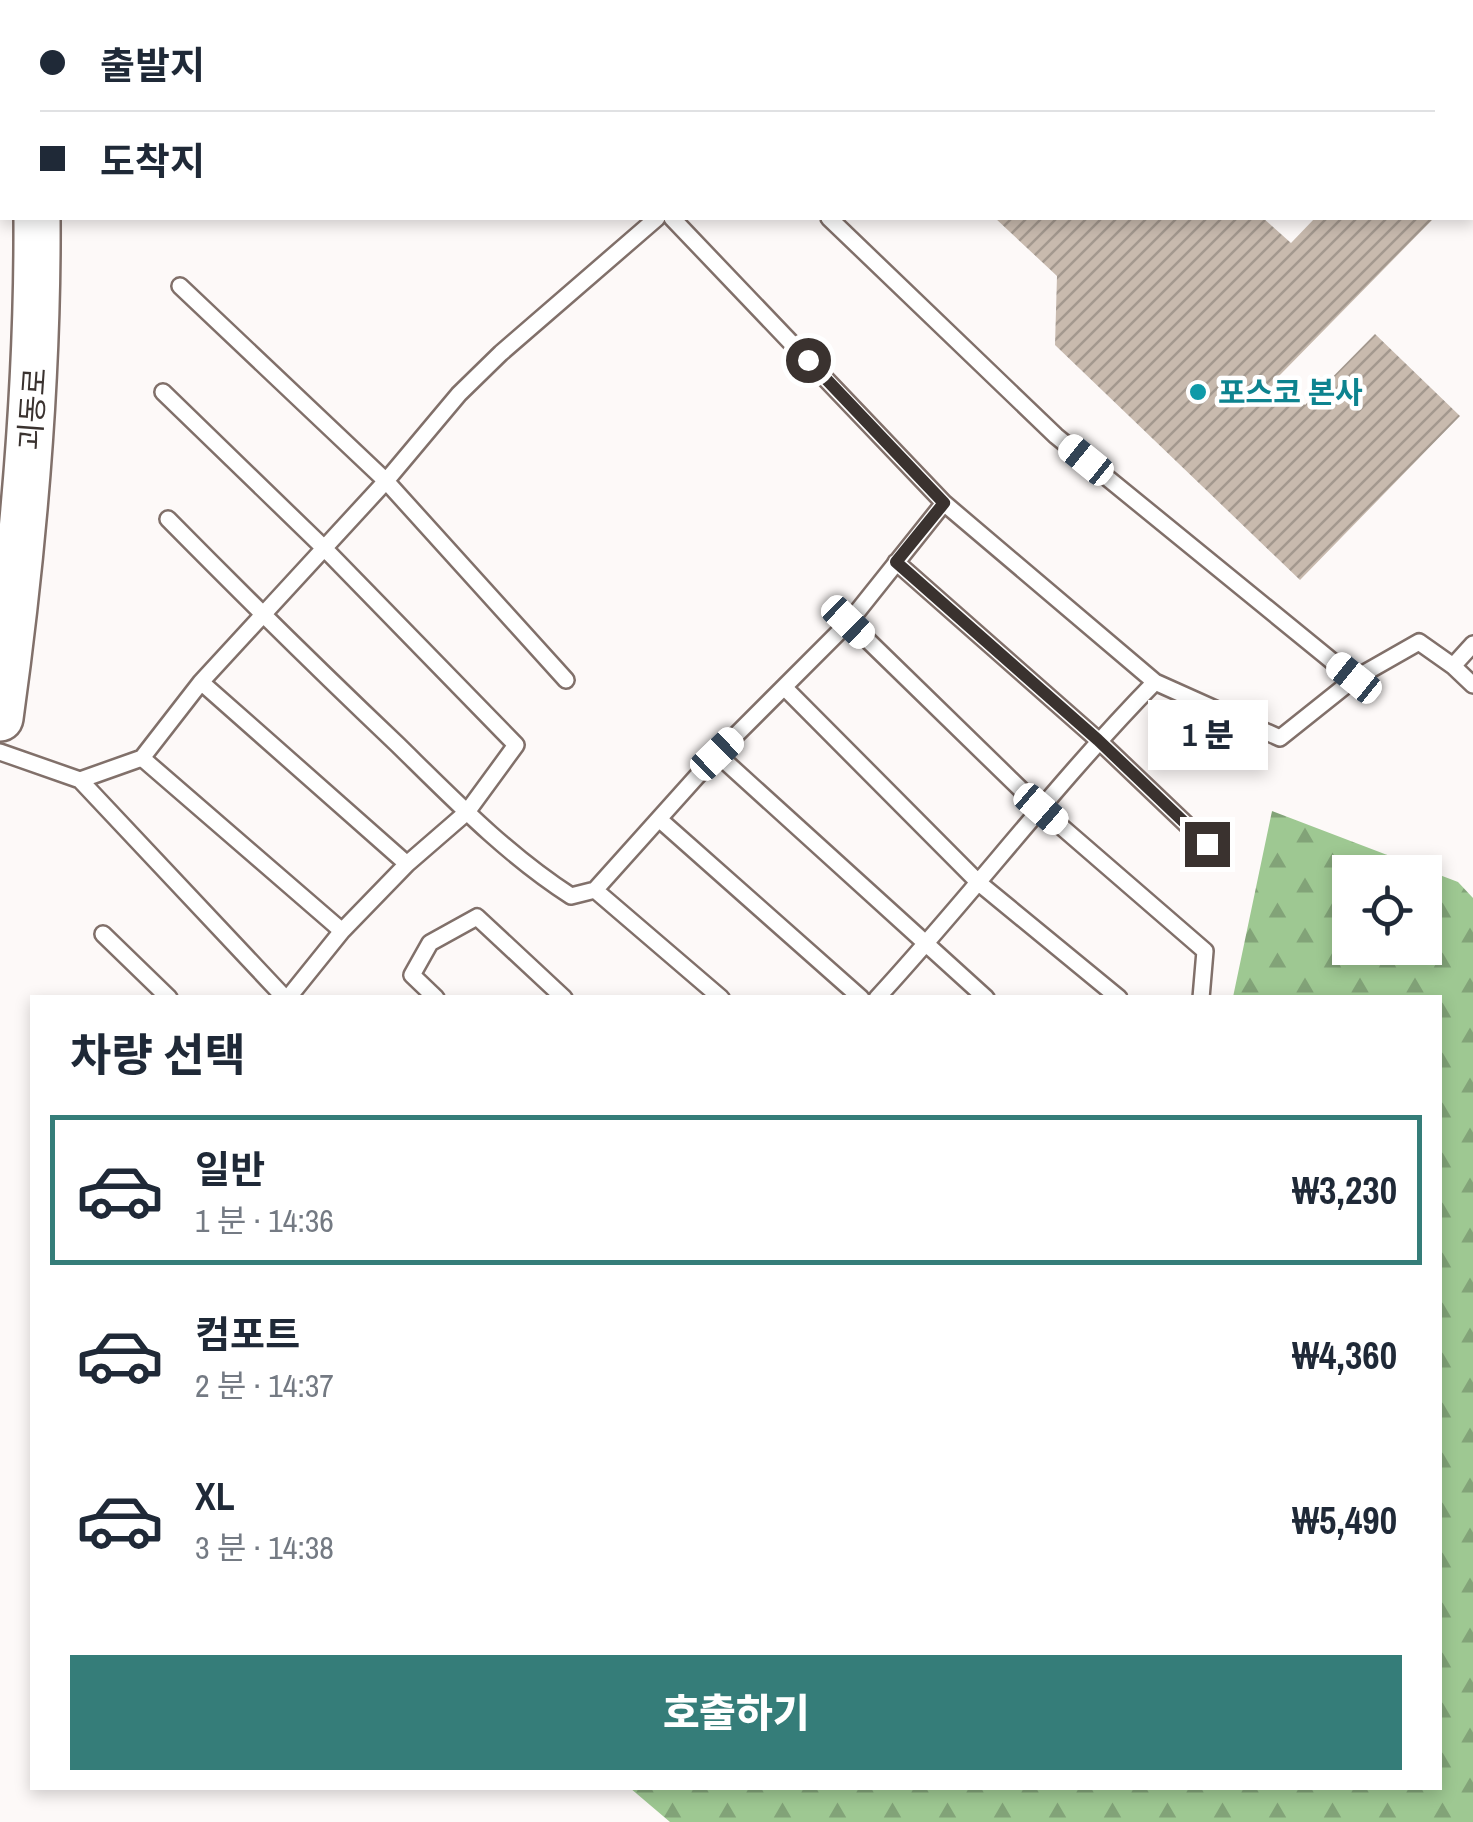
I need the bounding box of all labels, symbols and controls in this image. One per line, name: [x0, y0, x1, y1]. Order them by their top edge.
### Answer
text: 출발지: [100, 40, 205, 91]
text: 도착지: [100, 136, 205, 187]
route start: [786, 338, 831, 383]
street label: 괴동로: [9, 366, 55, 452]
place label: 포스코 본사: [1218, 372, 1363, 412]
marker: 포스코 본사: [1187, 381, 1209, 403]
car: [1053, 429, 1119, 491]
car: [816, 590, 880, 654]
car: [1321, 647, 1387, 709]
callout: 1 분: [1147, 699, 1267, 769]
text: 1 분: [1182, 713, 1234, 756]
car: [685, 722, 749, 786]
car: [1009, 778, 1073, 840]
route end: [1185, 822, 1230, 867]
map controls: [1332, 855, 1442, 965]
button: locate: [1332, 855, 1442, 965]
text: 차량 선택: [70, 1024, 246, 1085]
text: 일반: [195, 1144, 265, 1195]
icon: car: [75, 1145, 165, 1235]
text: ₩3,230: [1292, 1165, 1397, 1216]
text: 1 분 · 14:36: [195, 1199, 334, 1242]
text: 컴포트: [195, 1309, 300, 1360]
icon: car: [75, 1310, 165, 1400]
text: ₩4,360: [1292, 1330, 1397, 1381]
text: 2 분 · 14:37: [195, 1364, 334, 1407]
text: XL: [195, 1471, 235, 1522]
icon: car: [75, 1475, 165, 1565]
text: ₩5,490: [1292, 1495, 1397, 1546]
text: 3 분 · 14:38: [195, 1526, 334, 1569]
button: 호출하기: [70, 1655, 1402, 1770]

